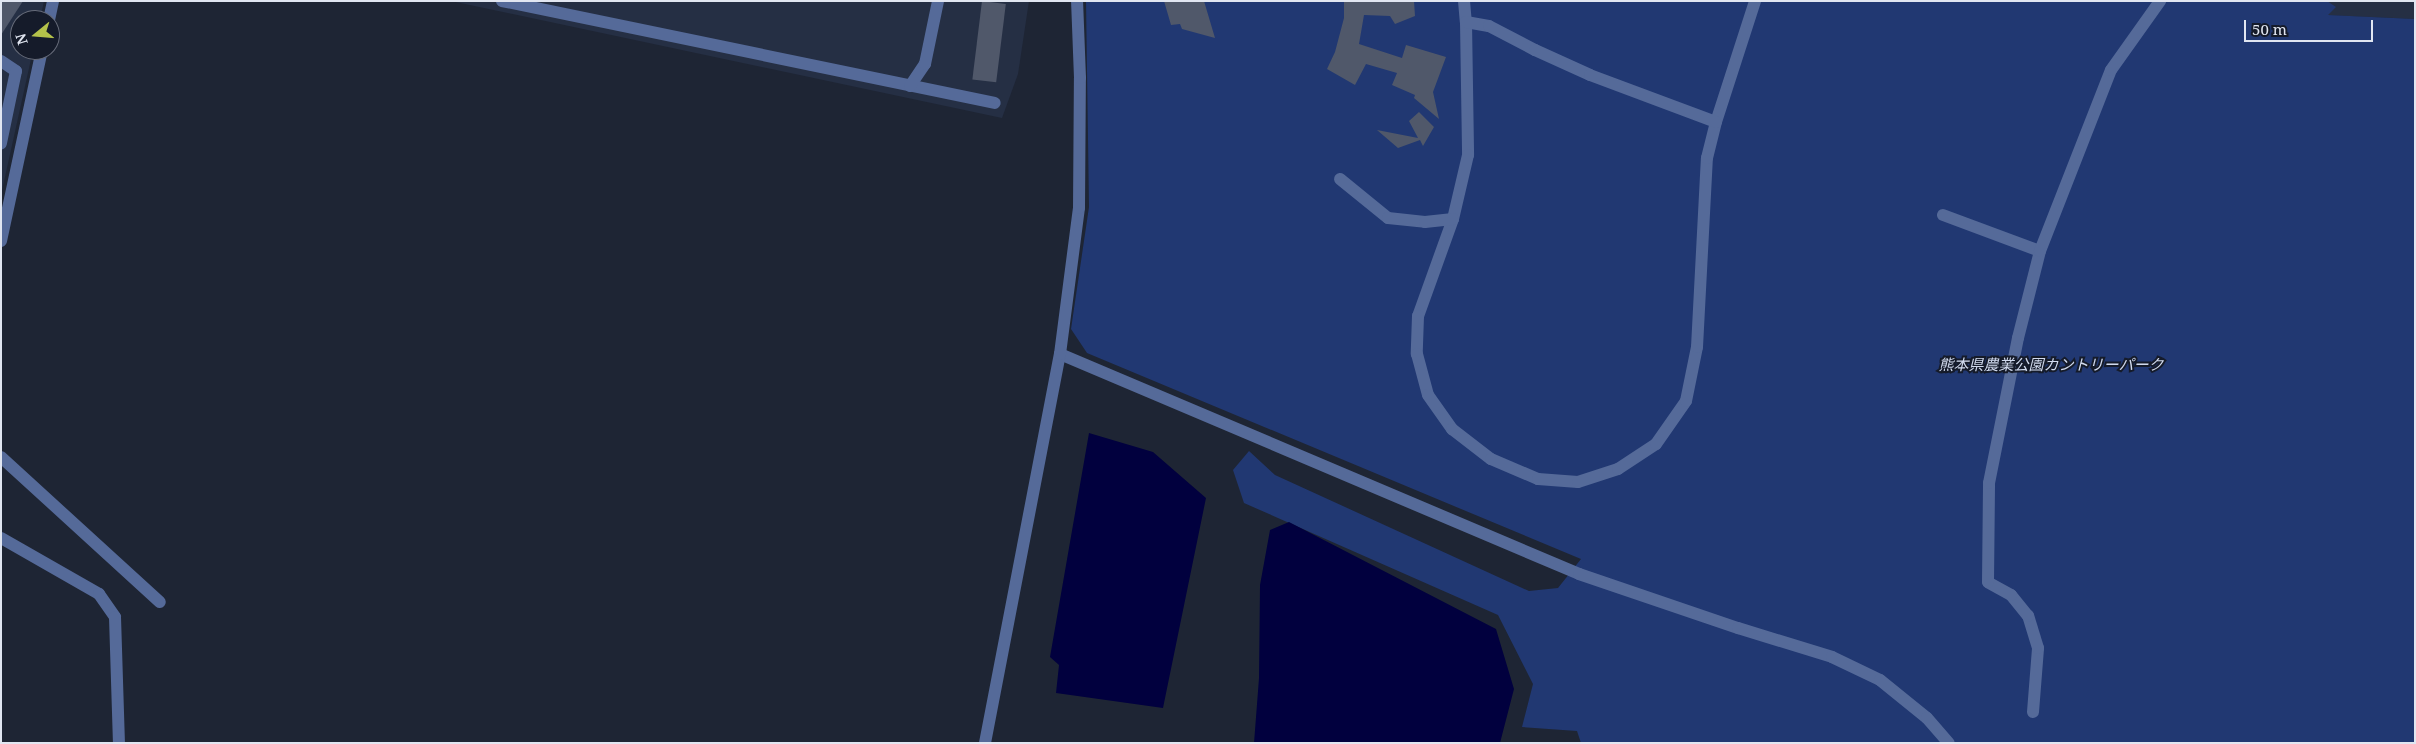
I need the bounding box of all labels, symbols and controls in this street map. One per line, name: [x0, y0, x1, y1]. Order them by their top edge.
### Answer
north arrow: [10, 10, 60, 60]
scale bar: [2246, 10, 2375, 42]
text: 50 m: [2252, 19, 2287, 39]
text: N: [10, 31, 32, 47]
park label: 熊本県農業公園カントリーパーク: [1939, 356, 2163, 374]

